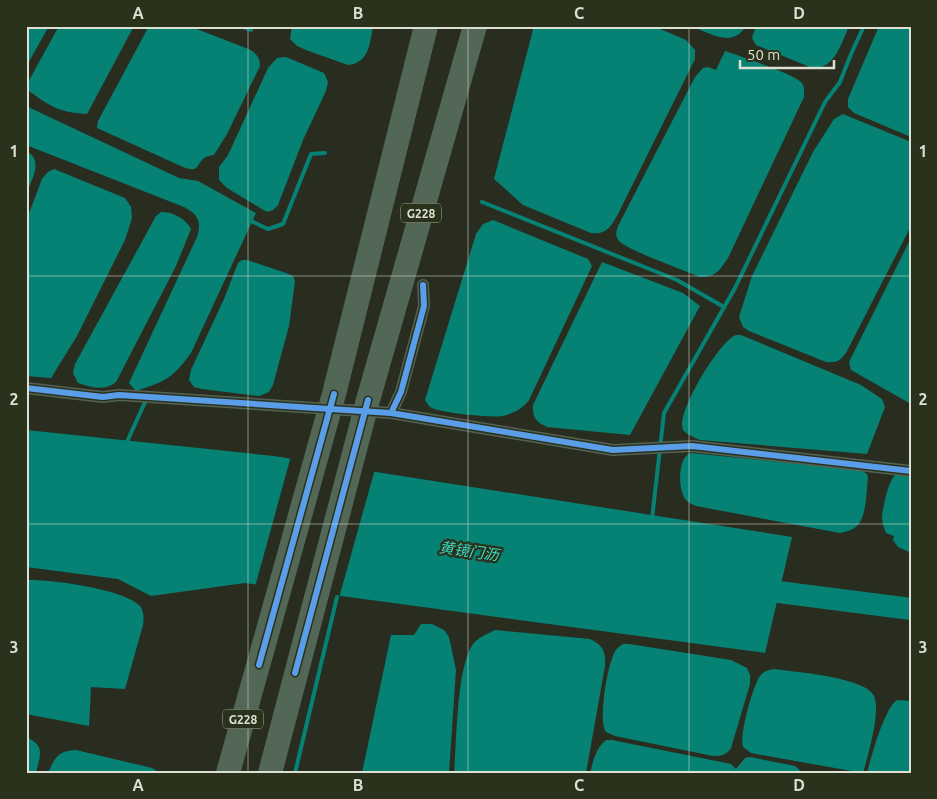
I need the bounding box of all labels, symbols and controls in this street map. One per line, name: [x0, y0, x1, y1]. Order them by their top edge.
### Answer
text: A: [132, 4, 144, 22]
text: B: [353, 4, 363, 22]
text: C: [574, 4, 584, 22]
text: D: [793, 4, 805, 22]
scale bar: [740, 38, 833, 70]
text: 50 m: [747, 46, 780, 63]
text: 1: [9, 142, 19, 160]
text: 1: [918, 142, 928, 160]
road number: G228: [401, 204, 441, 222]
text: 2: [9, 390, 19, 408]
text: 2: [918, 390, 928, 408]
water label: 黄镜门沥: [438, 538, 503, 564]
text: 3: [9, 638, 19, 656]
text: 3: [918, 638, 928, 656]
road number: G228: [223, 710, 263, 729]
text: A: [132, 776, 144, 794]
text: B: [353, 776, 363, 794]
text: C: [574, 776, 584, 794]
text: D: [793, 776, 805, 794]

